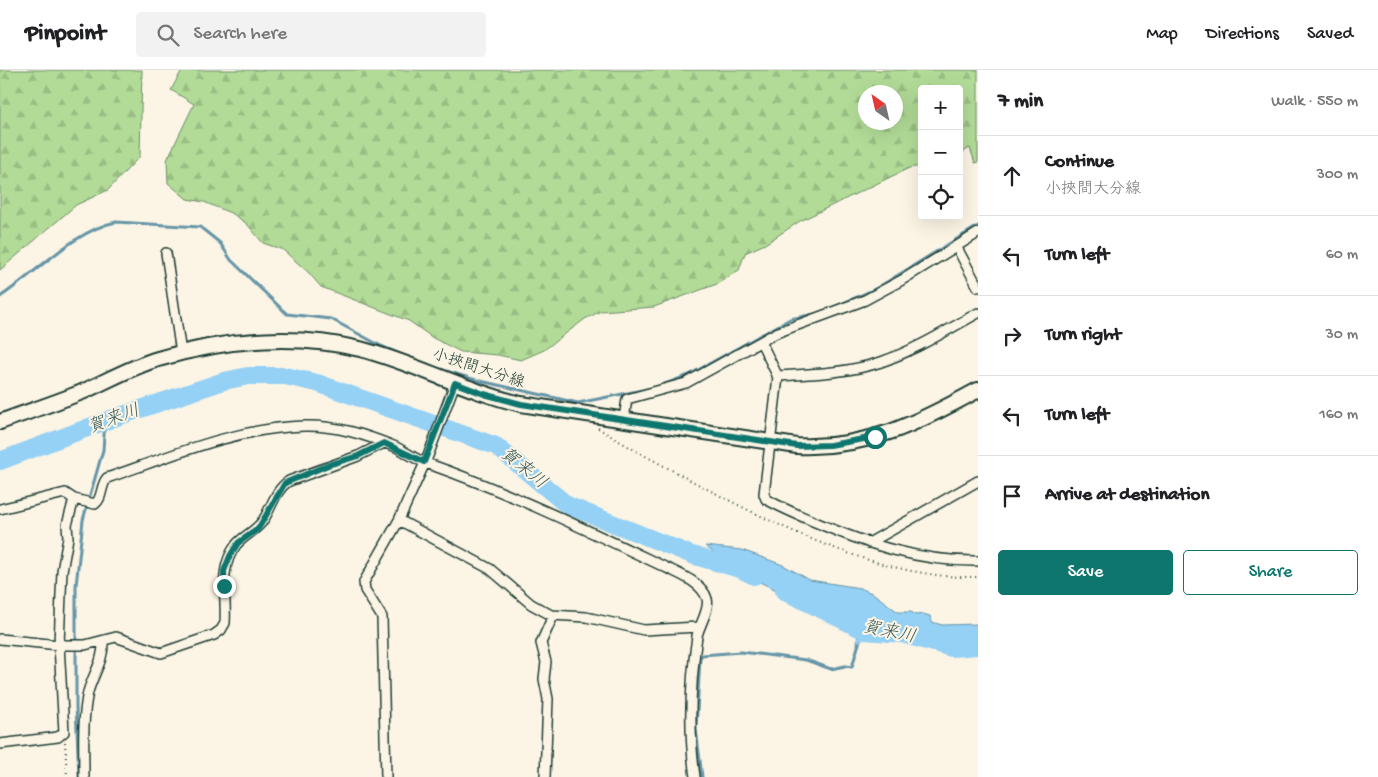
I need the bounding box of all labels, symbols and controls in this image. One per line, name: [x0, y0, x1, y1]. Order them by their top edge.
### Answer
search box: [136, 12, 486, 57]
text: Pinpoint: [25, 20, 106, 49]
icon: search: [154, 21, 182, 49]
text: Search here: [194, 23, 287, 46]
text: Map: [1146, 24, 1178, 45]
text: Directions: [1206, 24, 1279, 45]
text: Saved: [1307, 24, 1353, 45]
north arrow: [858, 85, 903, 130]
map controls: [918, 85, 963, 220]
button: +: [918, 85, 963, 130]
text: 7 min: [998, 90, 1043, 115]
text: Walk · 550 m: [1271, 93, 1358, 112]
button: −: [918, 130, 963, 175]
text: Continue: [1045, 151, 1114, 174]
icon: ahead: [998, 162, 1026, 190]
text: 300 m: [1316, 166, 1358, 185]
button: locate: [918, 175, 963, 220]
text: 小挾間大分線: [1045, 181, 1141, 200]
icon: left: [998, 242, 1026, 270]
text: Turn left: [1045, 244, 1109, 267]
text: 60 m: [1326, 246, 1358, 265]
icon: right: [998, 322, 1026, 350]
text: Turn right: [1045, 324, 1121, 347]
text: 30 m: [1325, 326, 1358, 345]
street label: 小挾間大分線: [429, 344, 527, 394]
water label: 賀来川: [85, 400, 143, 439]
icon: left: [998, 402, 1026, 430]
text: Turn left: [1045, 404, 1109, 427]
text: 160 m: [1319, 406, 1358, 425]
route start: [864, 426, 887, 449]
water label: 賀来川: [495, 443, 551, 494]
icon: arrive: [998, 482, 1026, 510]
text: Arrive at destination: [1045, 484, 1209, 507]
button: Save: [998, 550, 1173, 595]
button: Share: [1183, 550, 1358, 595]
route end: [213, 575, 236, 598]
water label: 賀来川: [860, 616, 918, 649]

